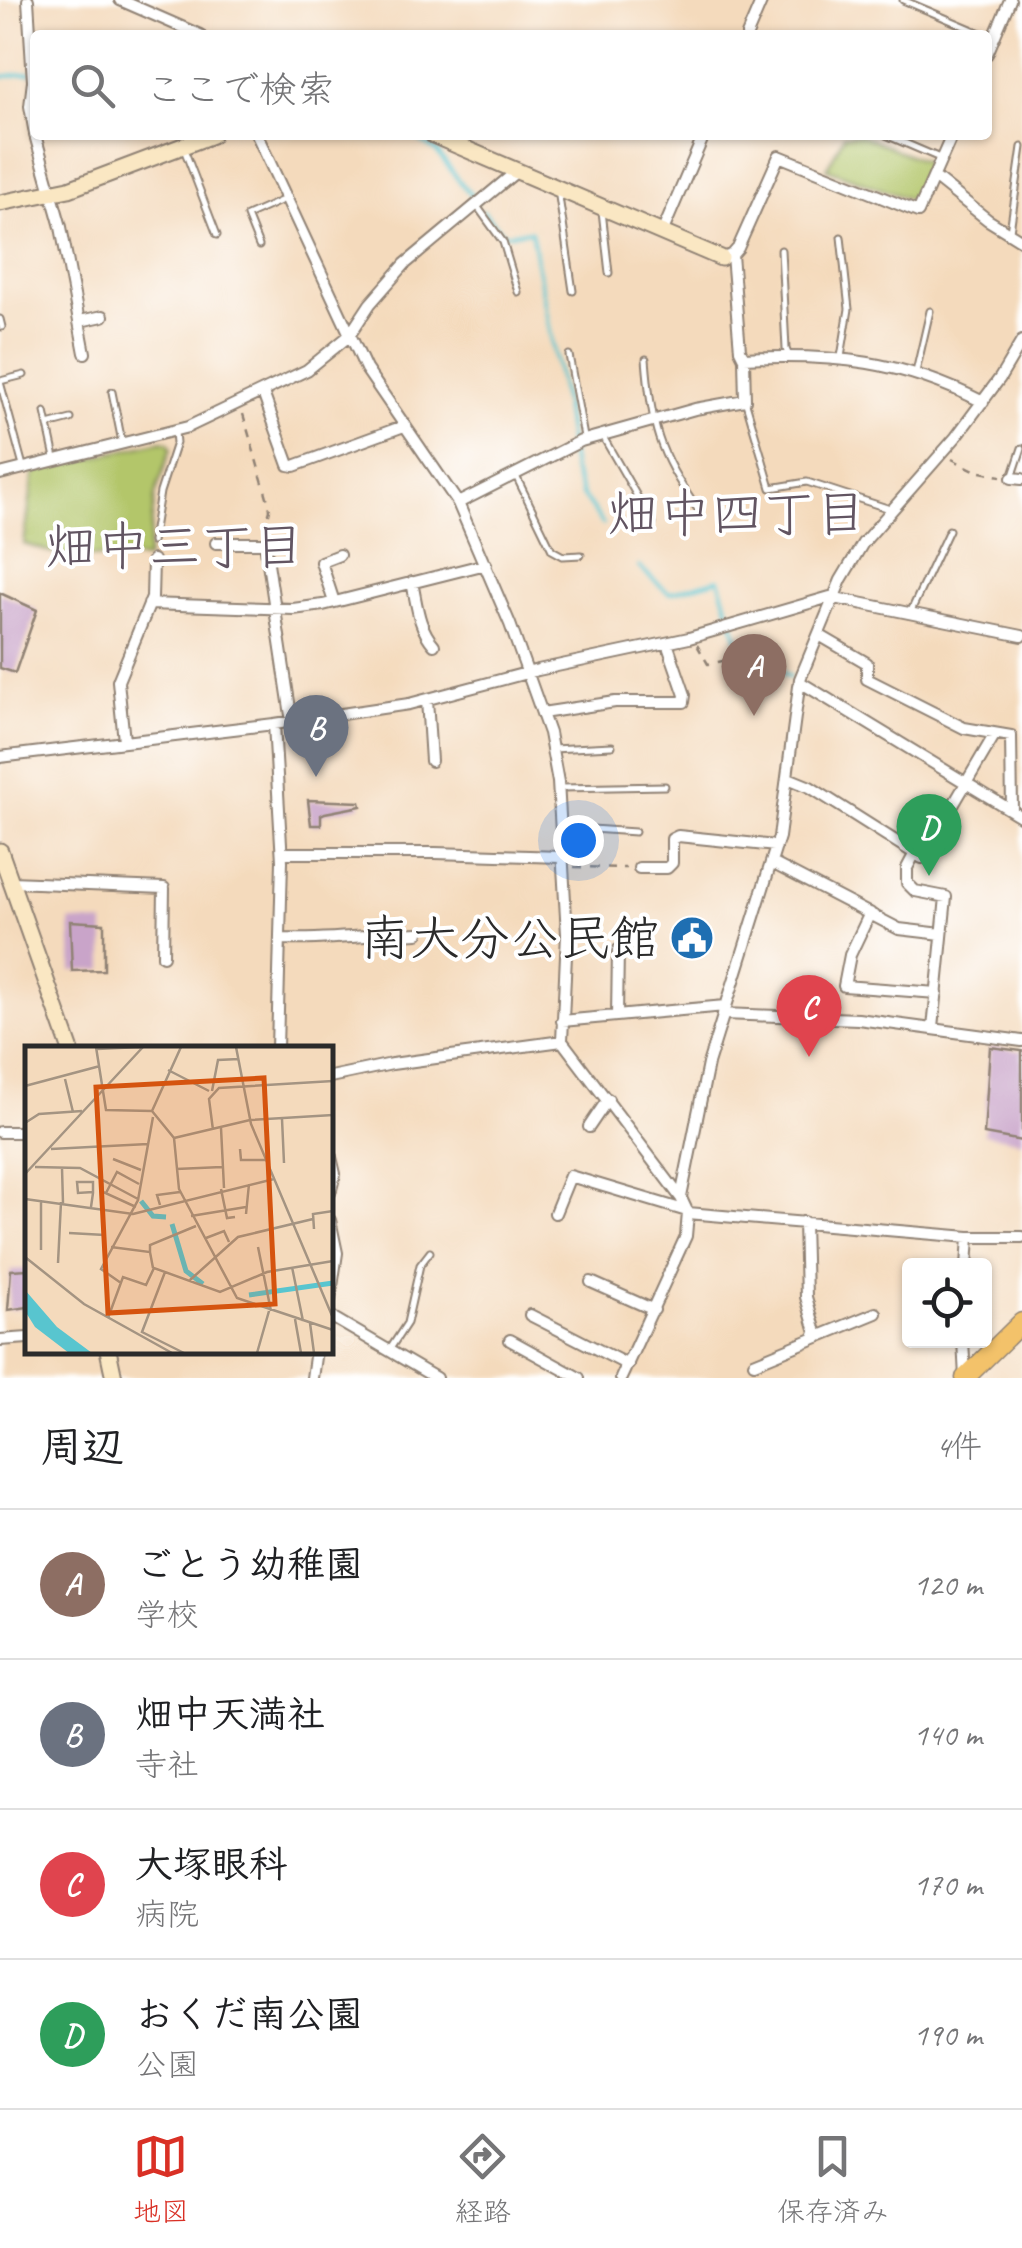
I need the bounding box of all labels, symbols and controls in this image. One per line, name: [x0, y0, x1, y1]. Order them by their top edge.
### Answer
search box: [30, 30, 992, 140]
icon: search: [65, 58, 120, 113]
text: ここで検索: [145, 66, 335, 113]
district label: 畑中四丁目: [607, 481, 867, 547]
district label: 畑中三丁目: [45, 514, 305, 580]
pin: A: [722, 634, 786, 716]
pin: B: [284, 694, 348, 777]
pin: D: [896, 794, 962, 876]
your location: [553, 815, 604, 866]
place label: 南大分公民館: [360, 907, 660, 970]
public building icon: 南大分公民館: [669, 915, 715, 961]
pin: C: [776, 974, 842, 1057]
inset map: [25, 1046, 332, 1353]
map controls: [902, 1258, 992, 1348]
button: locate: [902, 1258, 992, 1348]
text: 周辺: [40, 1421, 124, 1474]
text: 4件: [936, 1426, 982, 1467]
text: ごとう幼稚園: [135, 1541, 363, 1588]
text: A: [64, 1564, 81, 1605]
text: 120 m: [913, 1564, 982, 1605]
text: 学校: [135, 1594, 199, 1635]
text: 畑中天満社: [135, 1691, 325, 1738]
text: B: [64, 1714, 81, 1755]
text: 140 m: [913, 1714, 982, 1755]
text: 寺社: [135, 1744, 199, 1785]
text: 大塚眼科: [135, 1841, 287, 1888]
text: C: [65, 1864, 80, 1905]
text: 170 m: [913, 1864, 982, 1905]
text: 病院: [135, 1894, 199, 1935]
text: おくだ南公園: [135, 1991, 363, 2038]
text: D: [63, 2014, 82, 2055]
text: 190 m: [913, 2014, 982, 2055]
text: 公園: [135, 2044, 199, 2085]
tab: 地図: [133, 2129, 189, 2229]
tab: 経路: [455, 2129, 511, 2229]
tab: 保存済み: [777, 2129, 889, 2229]

